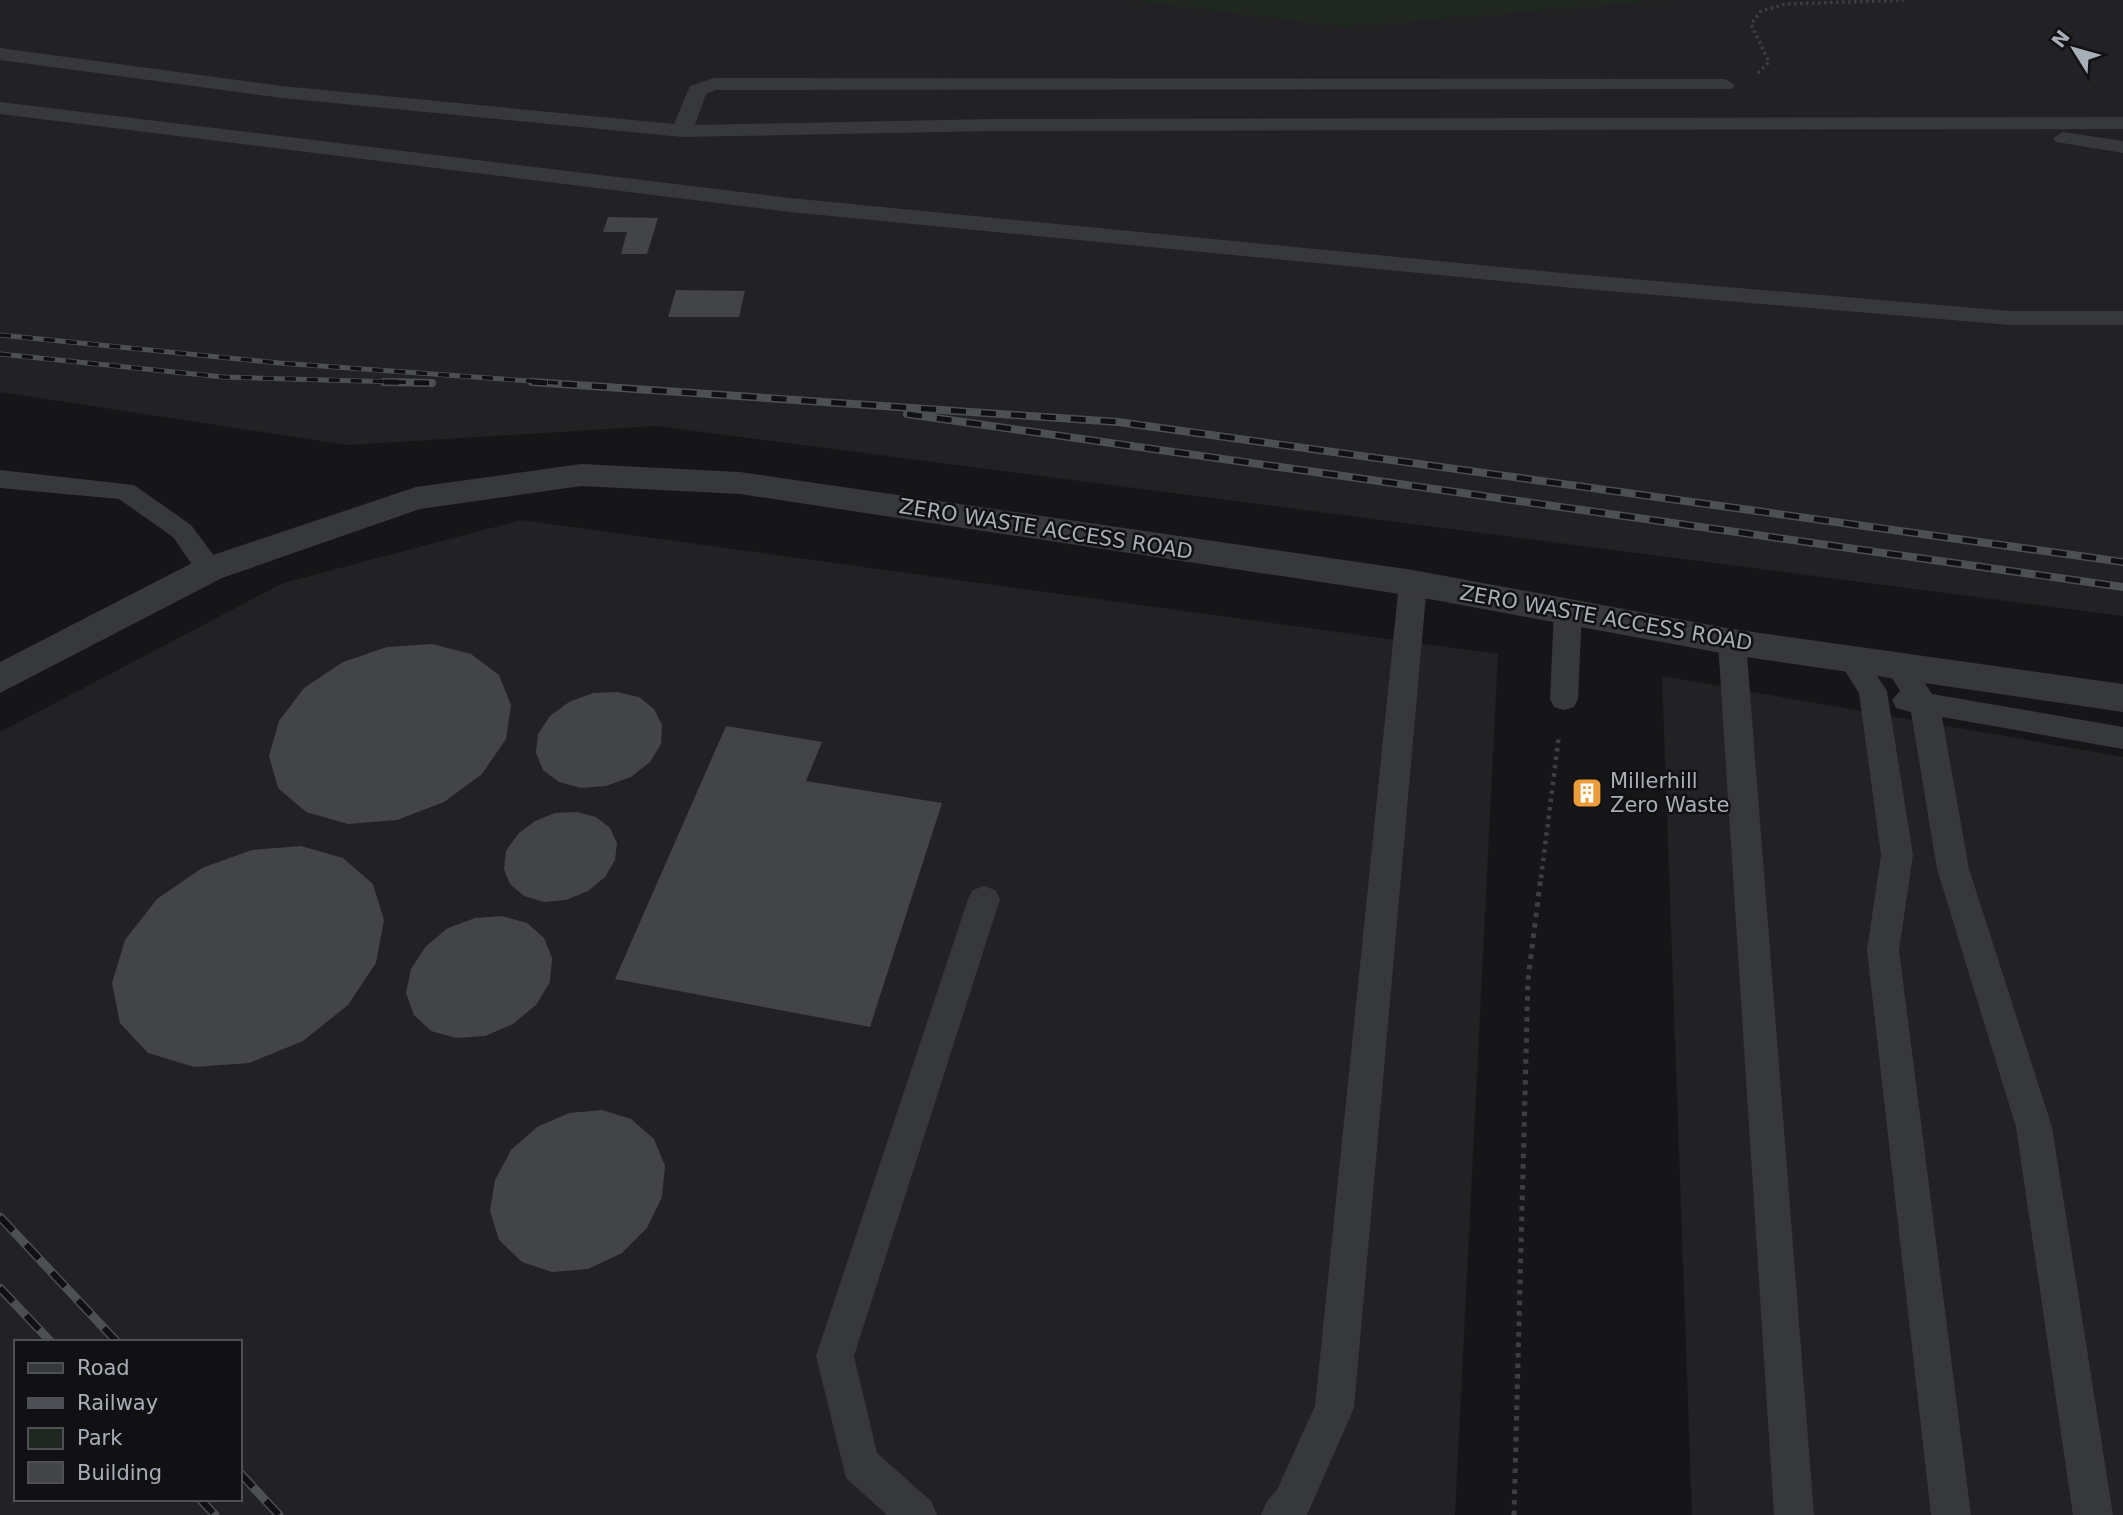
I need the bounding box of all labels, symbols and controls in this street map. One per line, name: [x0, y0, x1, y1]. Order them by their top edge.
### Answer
north arrow: [2039, 14, 2109, 84]
text: N: [2047, 26, 2074, 52]
street label: ZERO WASTE ACCESS ROAD: [898, 494, 1194, 564]
street label: ZERO WASTE ACCESS ROAD: [1458, 580, 1754, 656]
place label: Millerhill Zero Waste: [1610, 769, 1729, 817]
building icon: Millerhill Zero Waste: [1570, 776, 1604, 810]
legend: [14, 1340, 242, 1501]
text: Road: [77, 1356, 130, 1380]
text: Railway: [77, 1391, 158, 1415]
text: Park: [77, 1426, 123, 1450]
text: Building: [77, 1461, 162, 1485]

